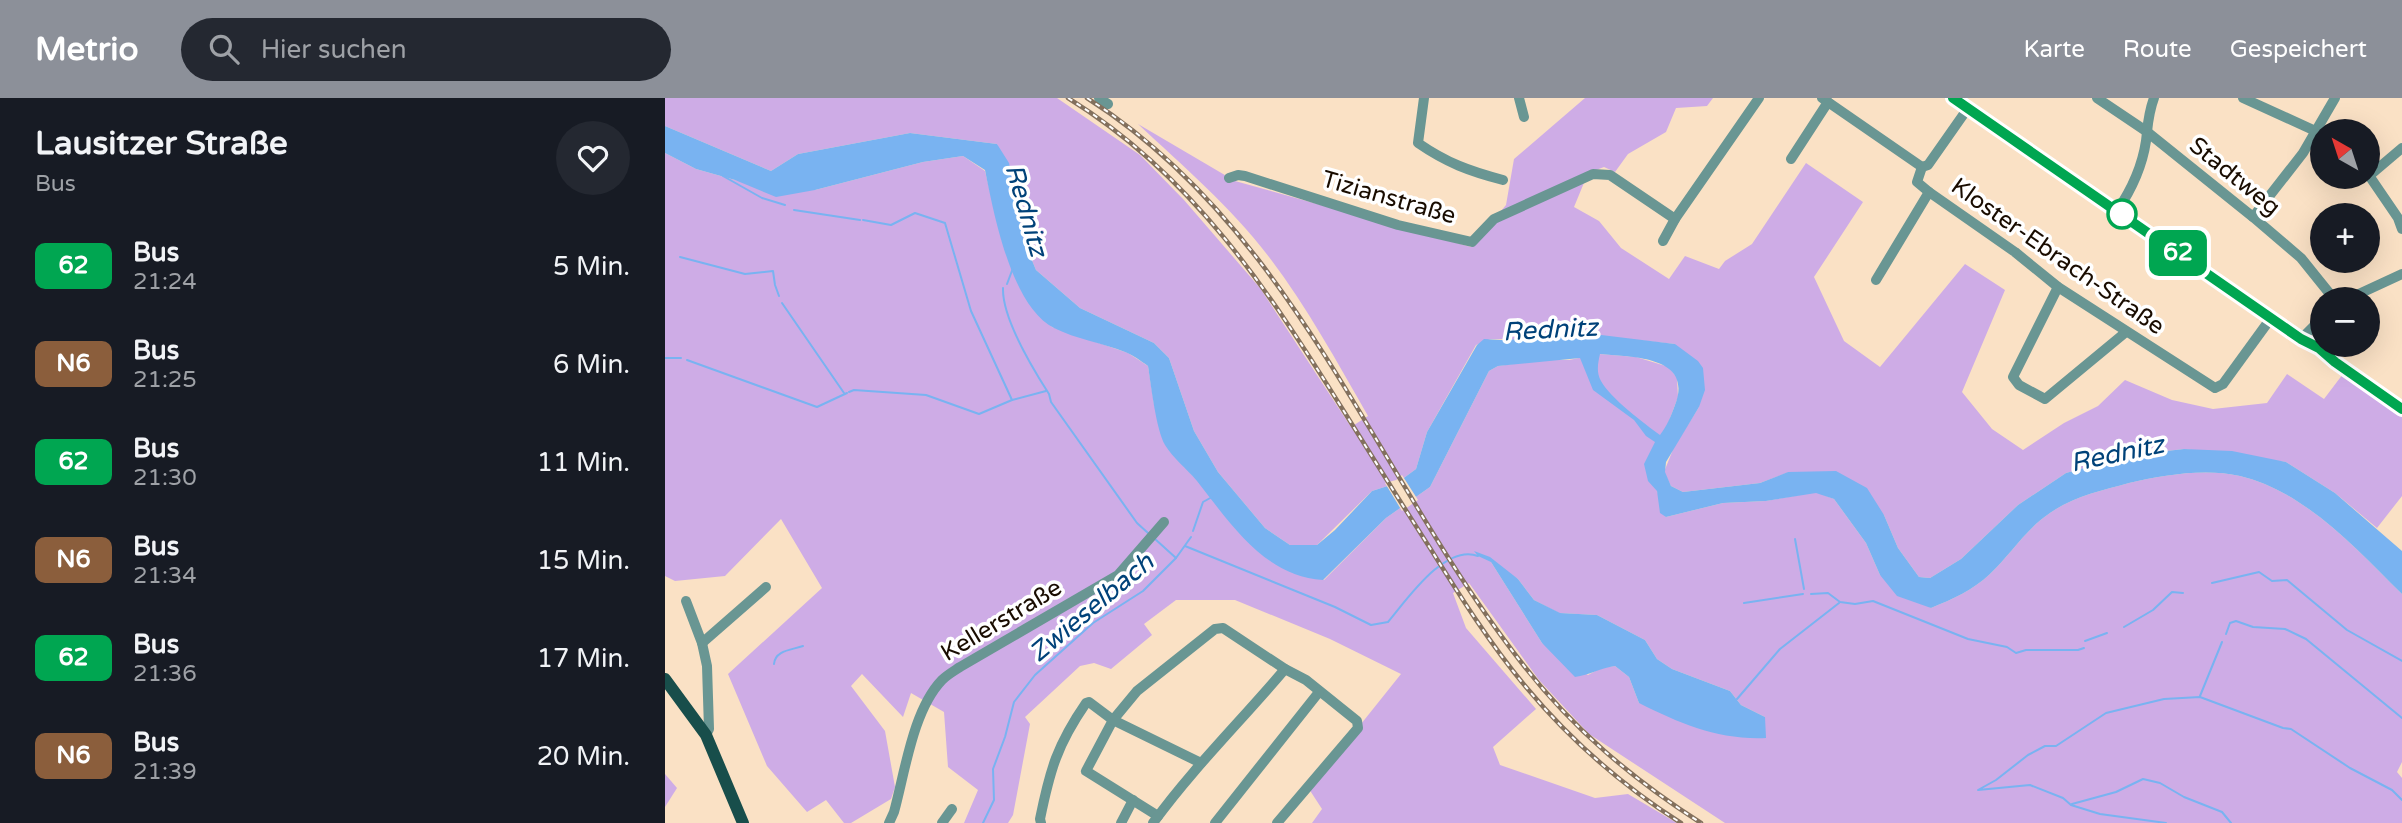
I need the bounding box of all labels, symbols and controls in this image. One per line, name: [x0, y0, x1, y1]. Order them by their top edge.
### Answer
search box: [181, 18, 671, 81]
text: Metrio: [35, 30, 139, 69]
icon: search: [205, 30, 243, 68]
text: Hier suchen: [261, 34, 406, 65]
text: Karte: [2023, 35, 2085, 64]
text: Route: [2123, 35, 2192, 64]
text: Gespeichert: [2230, 35, 2367, 64]
north arrow: [2310, 119, 2380, 189]
map controls: [2310, 119, 2380, 357]
button: heart: [556, 121, 630, 195]
text: Lausitzer Straße: [35, 124, 288, 163]
street label: Stadtweg: [2183, 131, 2286, 222]
water label: Rednitz: [999, 160, 1055, 262]
street label: Tizianstraße: [1319, 165, 1459, 230]
text: Bus: [35, 170, 76, 198]
street label: Kloster-Ebrach-Straße: [1945, 172, 2170, 341]
unlabelled marker: [2107, 199, 2137, 229]
button: +: [2310, 203, 2380, 273]
line badge: 62: [2147, 230, 2209, 276]
text: Bus: [133, 237, 179, 268]
text: 62: [2163, 238, 2193, 267]
text: 62: [58, 251, 89, 280]
text: 5 Min.: [553, 251, 630, 282]
text: 21:24: [133, 268, 197, 296]
button: −: [2310, 287, 2380, 357]
water label: Rednitz: [1502, 311, 1600, 347]
text: Bus: [133, 335, 179, 366]
text: N6: [56, 349, 91, 378]
text: 6 Min.: [553, 349, 630, 380]
text: 21:25: [133, 366, 197, 394]
water label: Rednitz: [2068, 428, 2169, 479]
text: Bus: [133, 433, 179, 464]
text: 62: [58, 447, 89, 476]
text: 11 Min.: [537, 447, 630, 478]
text: 21:30: [133, 464, 197, 492]
text: Bus: [133, 531, 179, 562]
text: N6: [56, 545, 91, 574]
text: 15 Min.: [537, 545, 630, 576]
water label: Zwieselbach: [1023, 546, 1161, 668]
text: 21:34: [133, 562, 197, 590]
street label: Kellerstraße: [936, 573, 1067, 668]
text: Bus: [133, 629, 179, 660]
text: 62: [58, 643, 89, 672]
text: 17 Min.: [537, 643, 630, 674]
text: 21:36: [133, 660, 197, 688]
text: Bus: [133, 727, 179, 758]
text: N6: [56, 741, 91, 770]
text: 20 Min.: [537, 741, 630, 772]
text: 21:39: [133, 758, 197, 786]

